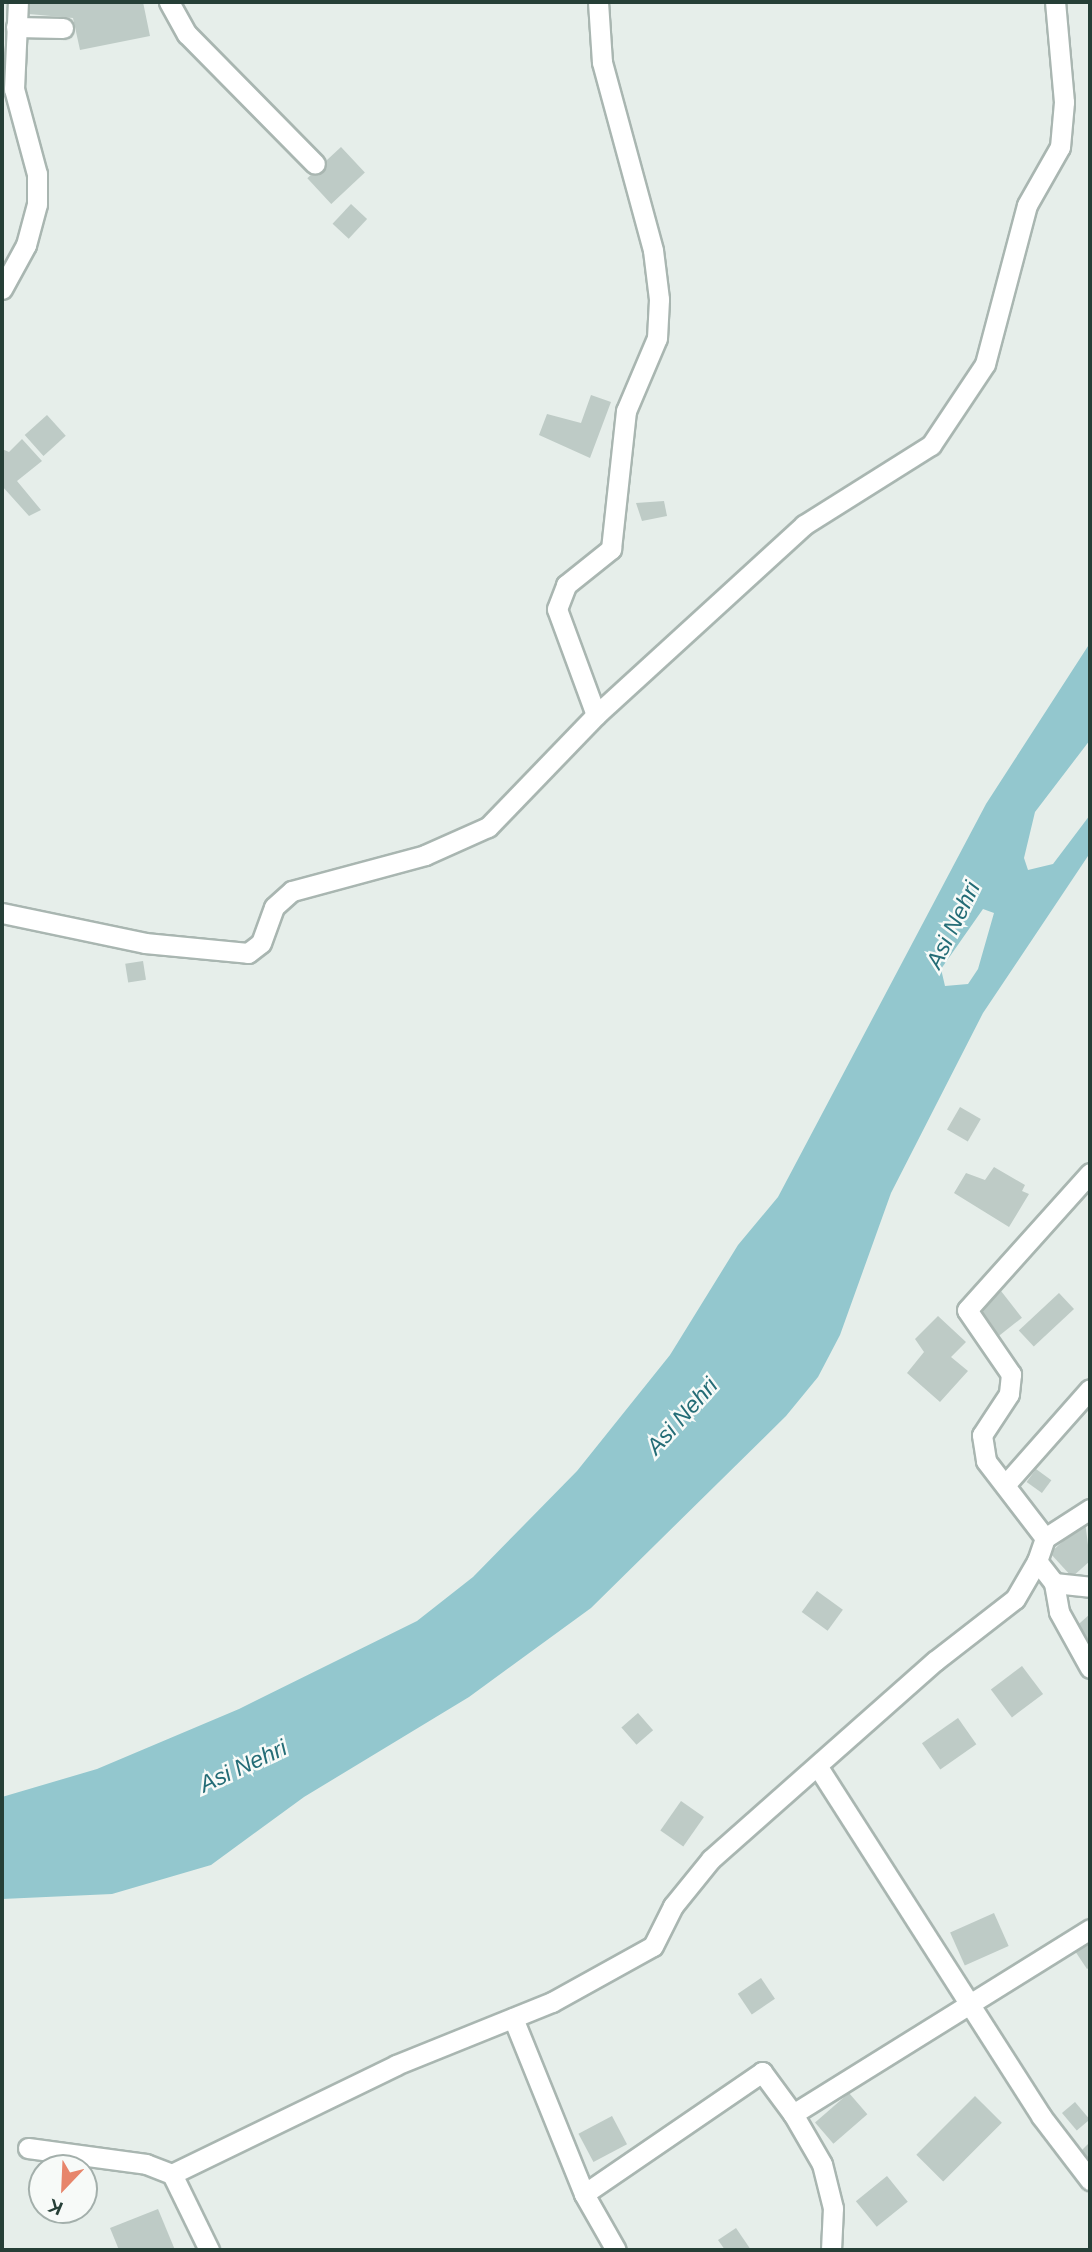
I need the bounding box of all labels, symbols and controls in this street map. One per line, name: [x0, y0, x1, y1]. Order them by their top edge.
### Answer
water label: Asi Nehri: [920, 877, 986, 973]
water label: Asi Nehri: [641, 1372, 723, 1460]
water label: Asi Nehri: [195, 1734, 291, 1798]
north arrow: [28, 2154, 98, 2224]
text: K: [45, 2195, 66, 2219]

